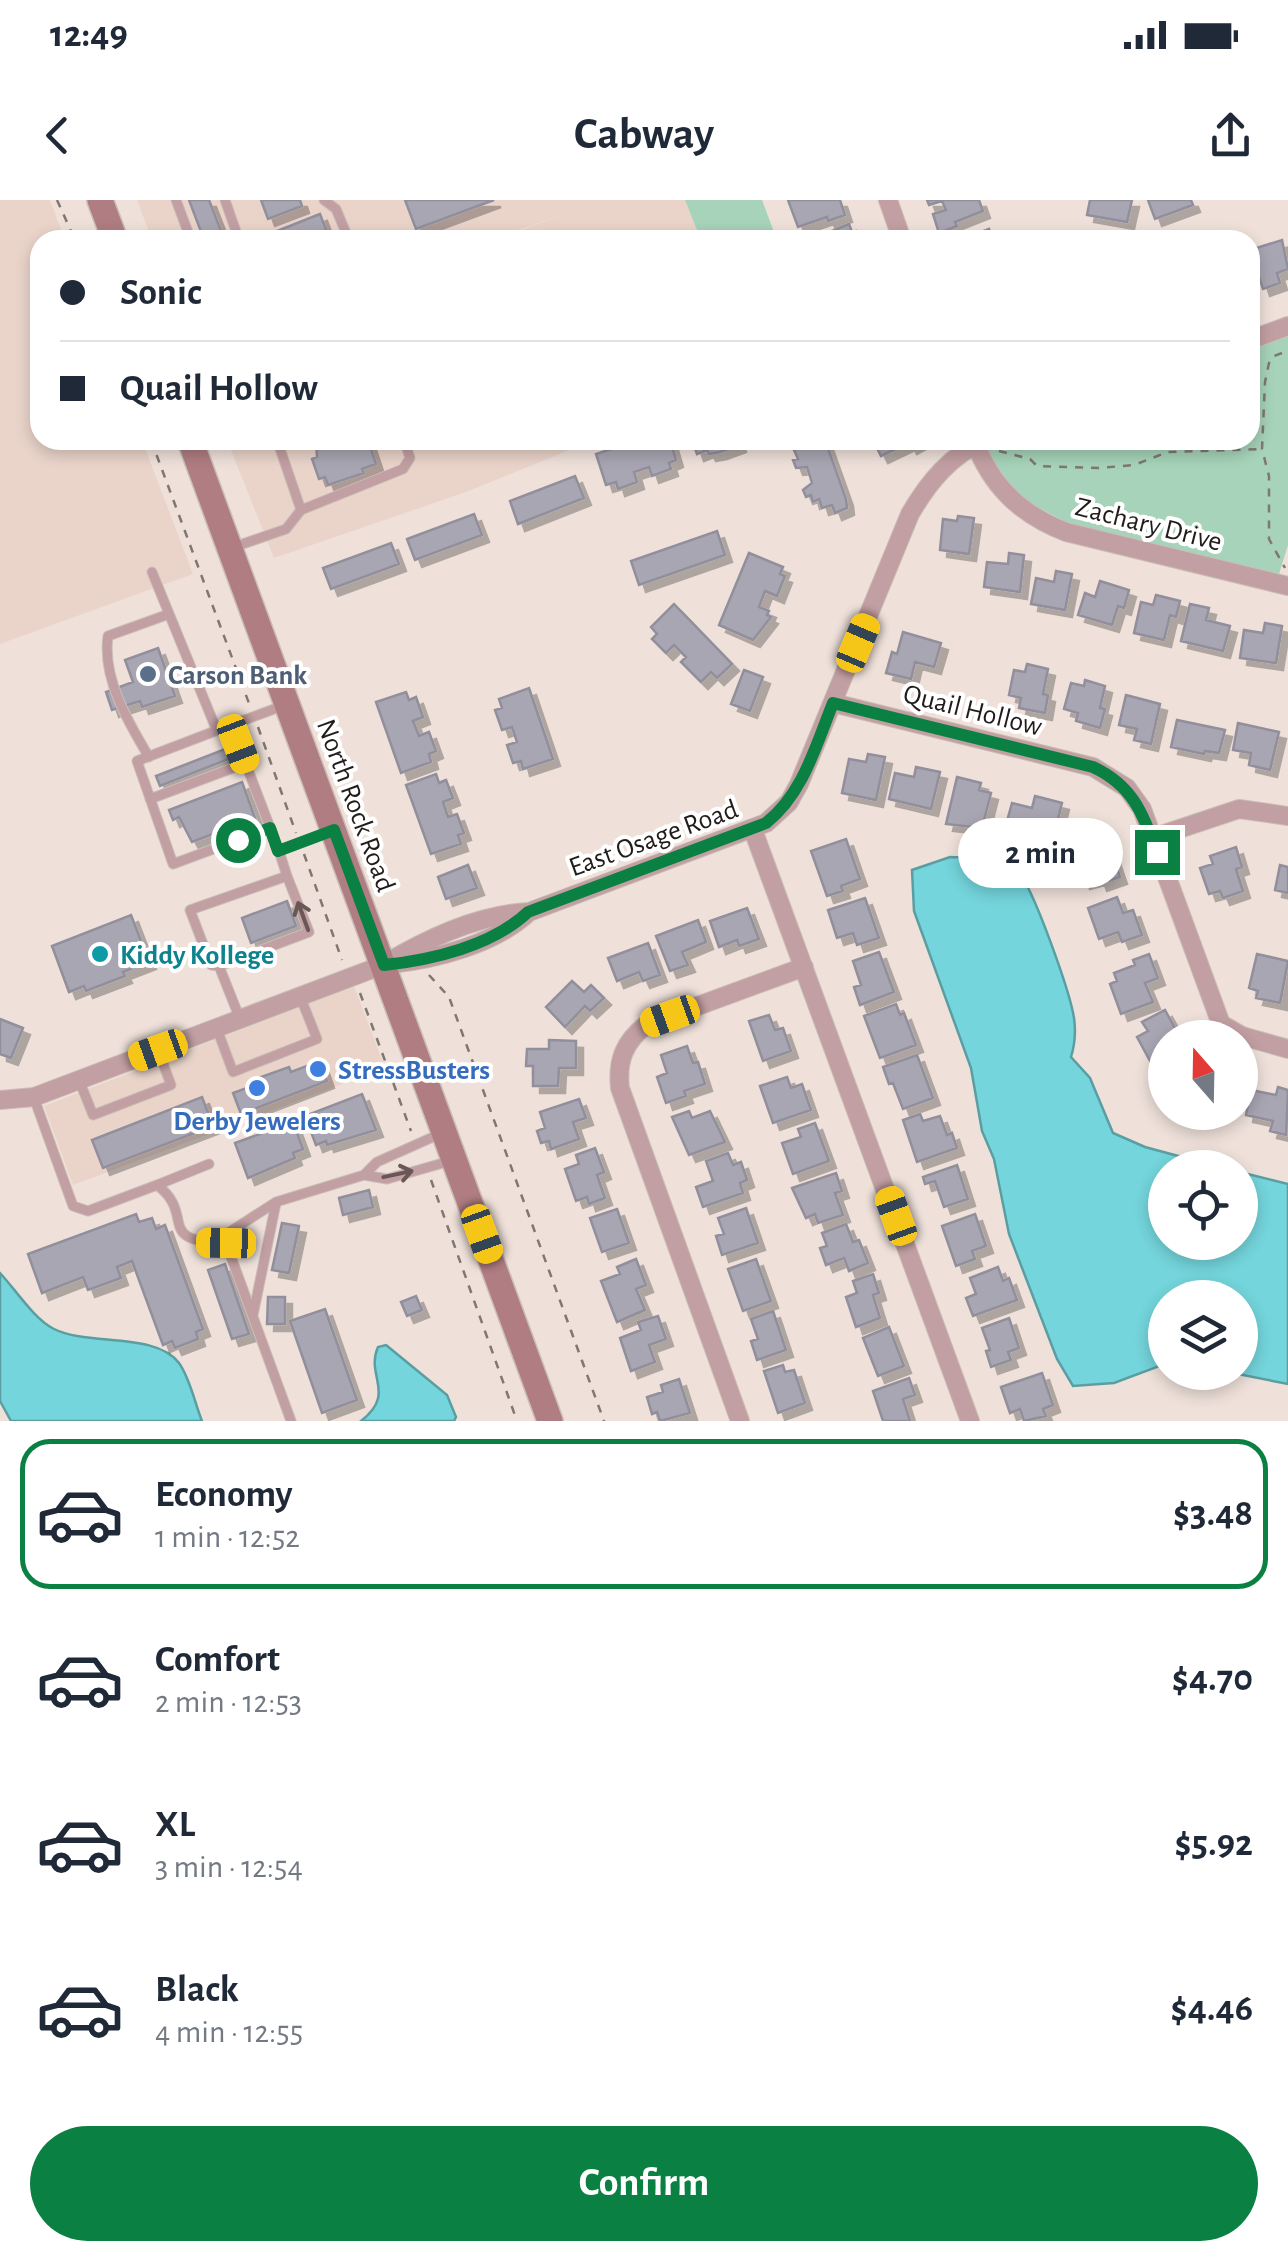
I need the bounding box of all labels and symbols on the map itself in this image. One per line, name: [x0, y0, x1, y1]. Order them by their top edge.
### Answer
street label: Zachary Drive: [1072, 493, 1225, 557]
car: [832, 610, 884, 676]
place label: Carson Bank: [168, 662, 307, 690]
marker: Carson Bank: [137, 663, 159, 685]
street label: Quail Hollow: [900, 680, 1045, 742]
car: [213, 711, 263, 777]
street label: North Rock Road: [311, 716, 399, 896]
street label: East Osage Road: [565, 795, 742, 882]
callout: 2 min: [957, 817, 1122, 887]
route start: [216, 818, 261, 863]
route end: [1135, 830, 1180, 875]
one-way arrow: [293, 901, 311, 932]
place label: Kiddy Kollege: [120, 942, 274, 970]
marker: Kiddy Kollege: [89, 943, 111, 965]
car: [637, 992, 703, 1040]
north arrow: [1148, 1020, 1258, 1130]
car: [125, 1026, 191, 1074]
place label: StressBusters: [338, 1057, 490, 1085]
marker: StressBusters: [307, 1058, 329, 1080]
marker: Derby Jewelers: [246, 1077, 268, 1099]
place label: Derby Jewelers: [173, 1108, 341, 1136]
one-way arrow: [382, 1164, 414, 1183]
car: [872, 1183, 920, 1249]
car: [458, 1201, 506, 1267]
car: [196, 1227, 256, 1259]

